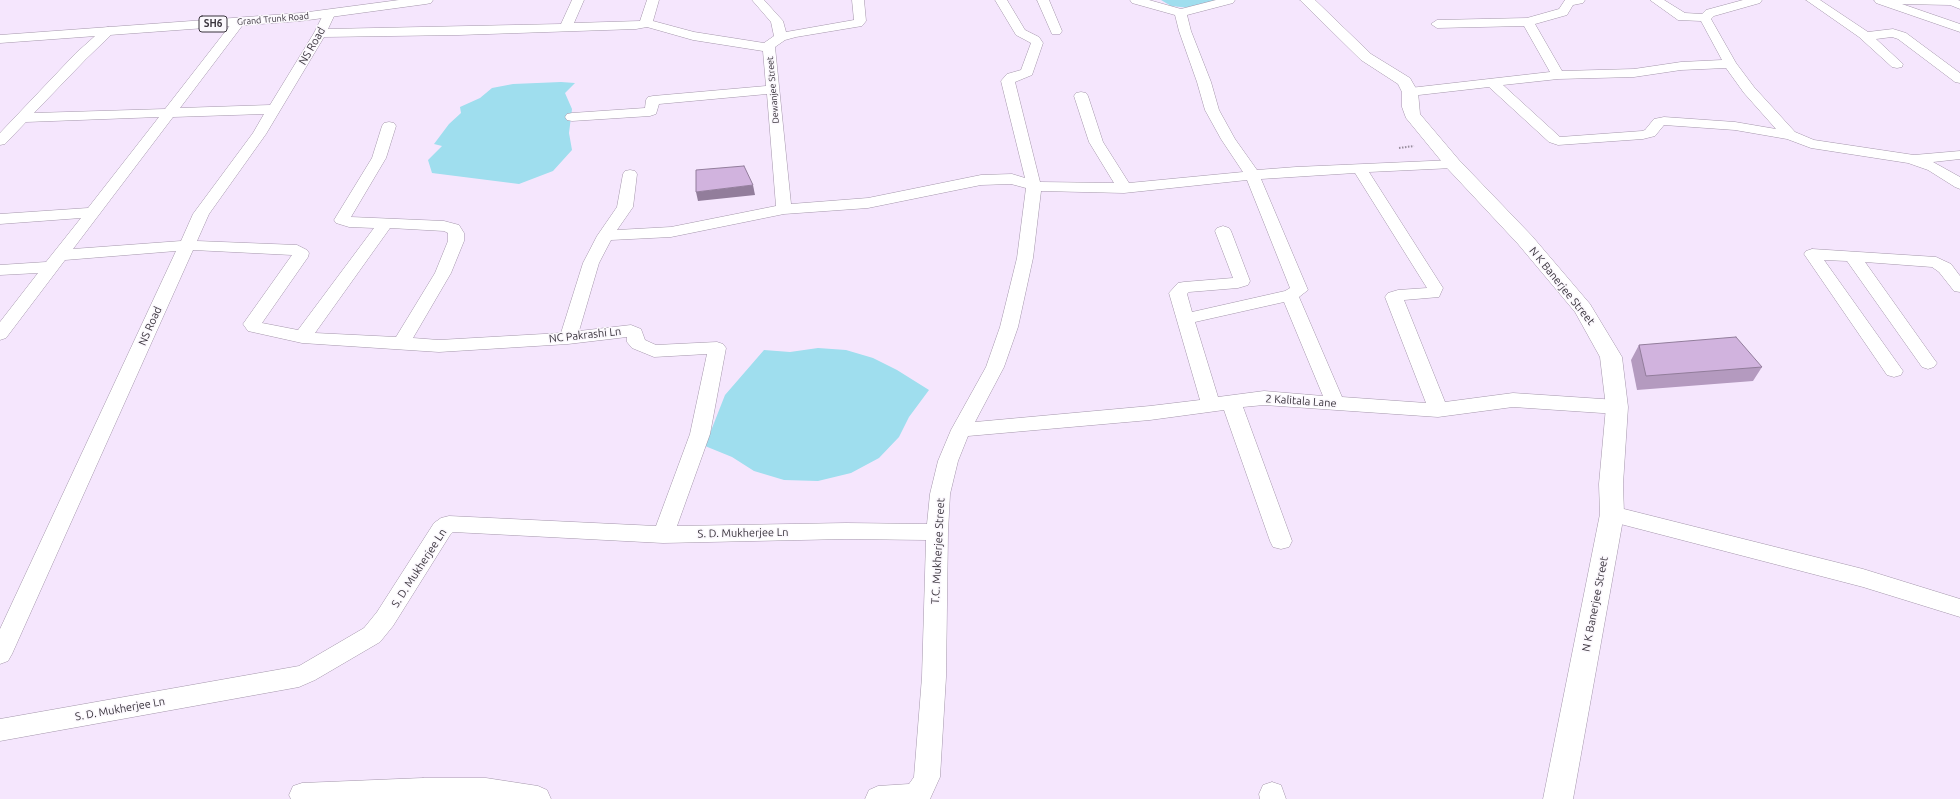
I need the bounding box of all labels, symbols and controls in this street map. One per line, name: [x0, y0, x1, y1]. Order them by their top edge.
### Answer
street label: Grand Trunk Road: [237, 10, 309, 28]
road number: SH6: [199, 16, 227, 32]
street label: NS Road: [296, 25, 328, 67]
street label: Dewanjee Street: [765, 56, 781, 124]
street label: N K Banerjee Street: [1526, 244, 1598, 328]
street label: NS Road: [136, 304, 164, 348]
street label: NC Pakrashi Ln: [548, 325, 622, 345]
street label: 2 Kalitala Lane: [1265, 392, 1337, 410]
street label: T.C. Mukherjee Street: [929, 498, 947, 604]
street label: S. D. Mukherjee Ln: [389, 526, 449, 610]
street label: S. D. Mukherjee Ln: [697, 526, 789, 540]
street label: N K Banerjee Street: [1579, 555, 1611, 653]
street label: S. D. Mukherjee Ln: [74, 695, 166, 723]

